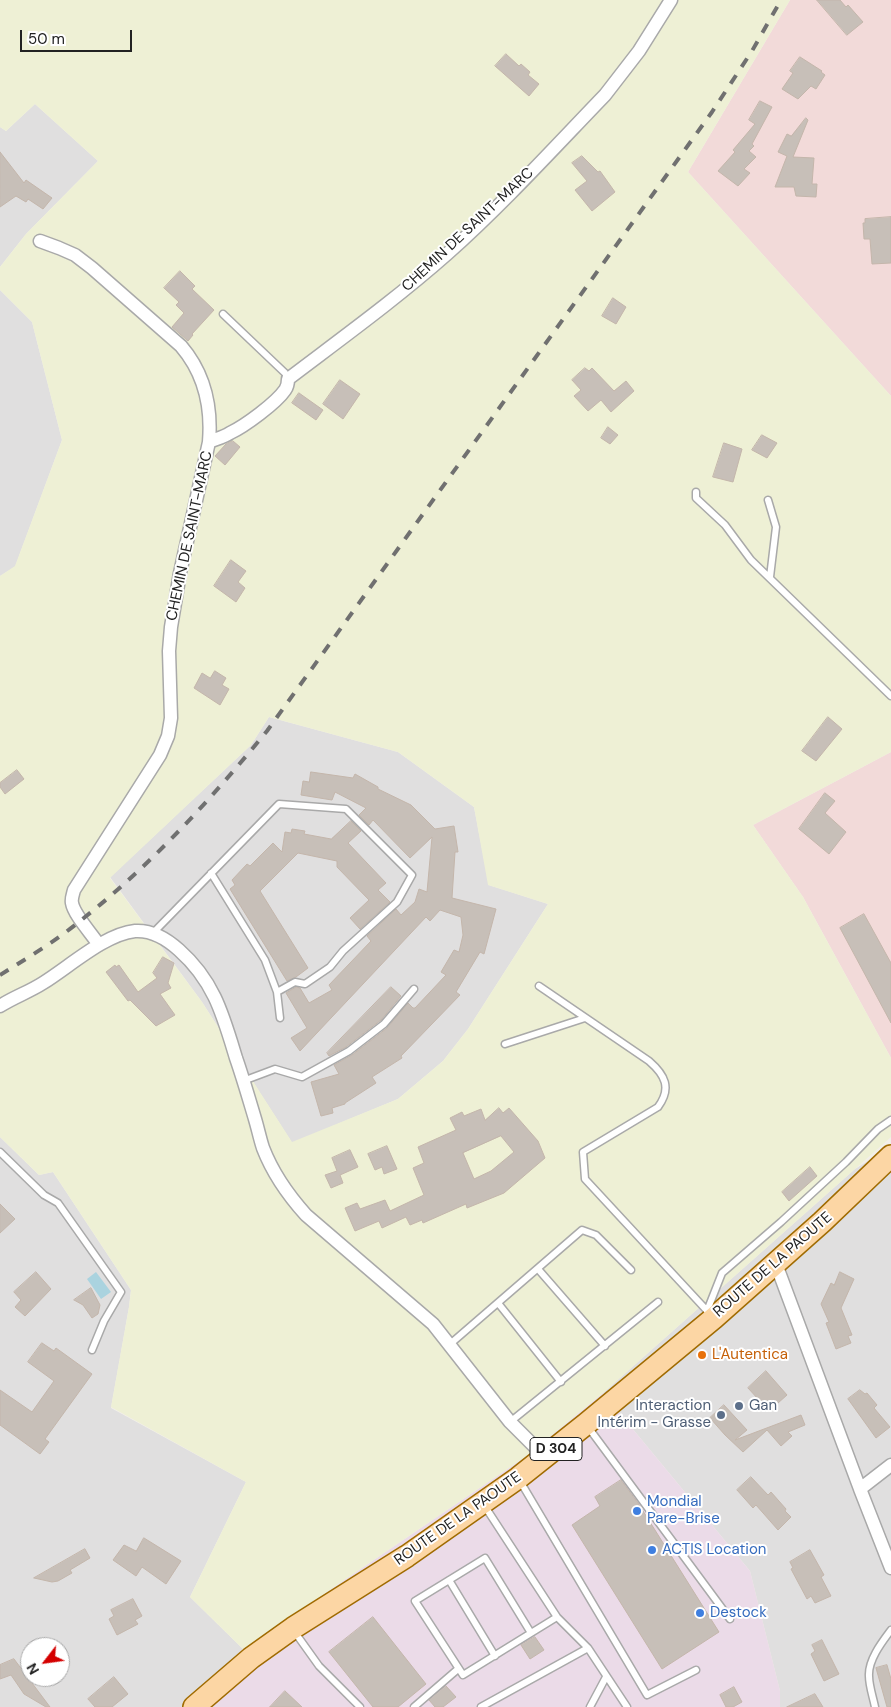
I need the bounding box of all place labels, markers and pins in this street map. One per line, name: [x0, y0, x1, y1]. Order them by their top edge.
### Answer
place label: L'Autentica: [712, 1346, 788, 1364]
marker: L'Autentica: [696, 1349, 708, 1361]
place label: Interaction Intérim - Grasse: [597, 1397, 711, 1432]
place label: Gan: [749, 1397, 777, 1415]
marker: Gan: [733, 1400, 745, 1412]
marker: Interaction Intérim - Grasse: [715, 1409, 727, 1421]
place label: Mondial Pare-Brise: [647, 1493, 720, 1528]
marker: Mondial Pare-Brise: [631, 1505, 643, 1517]
place label: ACTIS Location: [662, 1541, 766, 1559]
marker: ACTIS Location: [646, 1544, 658, 1556]
place label: Destock: [710, 1604, 767, 1622]
marker: Destock: [694, 1607, 706, 1619]

